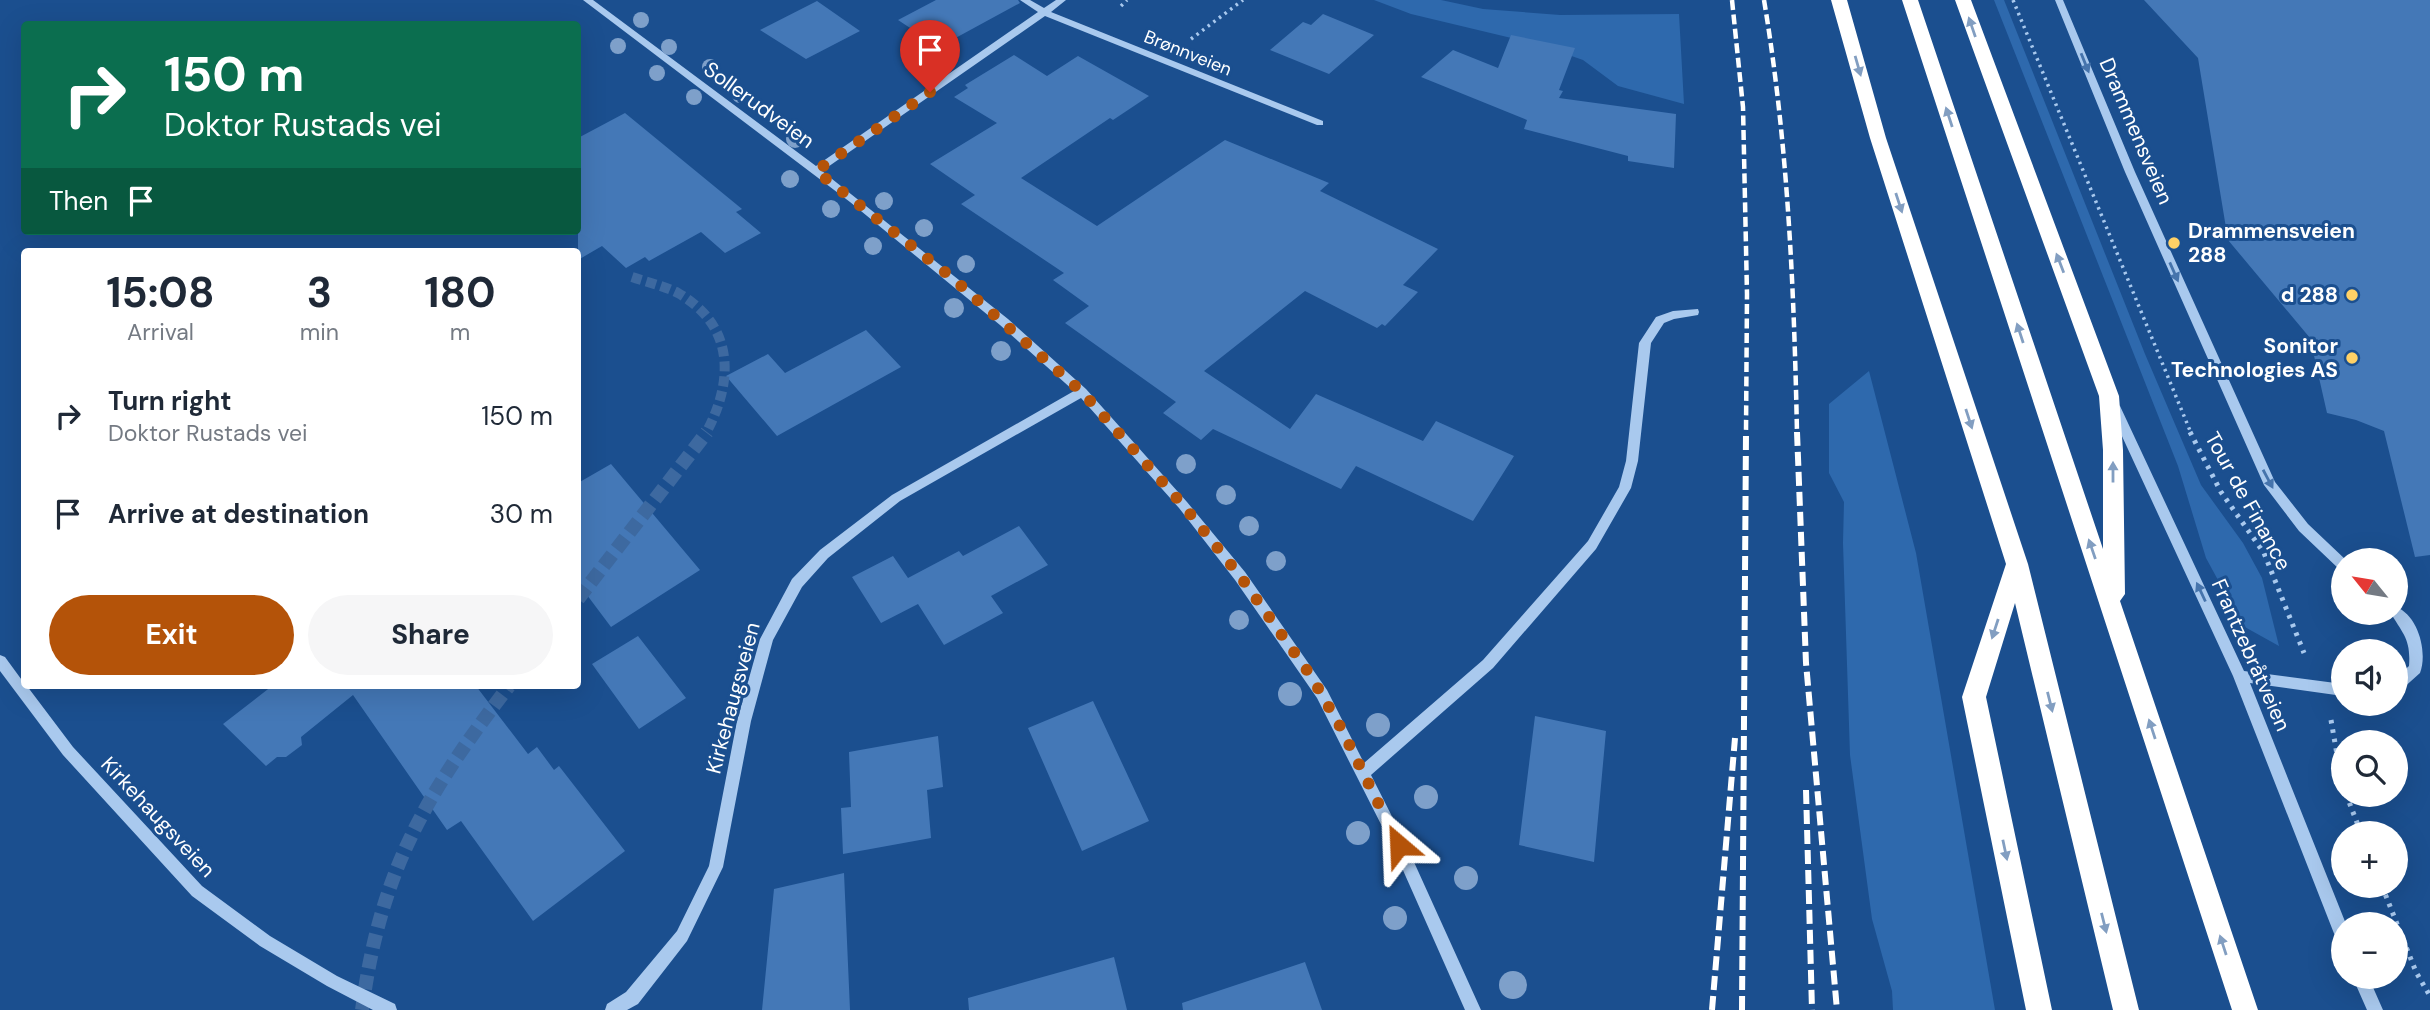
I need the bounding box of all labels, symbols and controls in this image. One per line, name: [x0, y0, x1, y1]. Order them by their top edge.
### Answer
one-way arrow: [1966, 16, 1977, 37]
pin: [900, 20, 960, 92]
street label: Brønnveien: [1141, 25, 1235, 81]
icon: arrive: [911, 31, 949, 69]
text: 150 m: [164, 42, 304, 106]
icon: right: [49, 49, 140, 140]
one-way arrow: [2079, 53, 2090, 74]
street label: Drammensveien: [2093, 53, 2179, 209]
street label: Sollerudveien: [698, 55, 820, 155]
one-way arrow: [1853, 55, 1864, 77]
text: Doktor Rustads vei: [164, 104, 442, 146]
one-way arrow: [1943, 106, 1953, 127]
icon: arrive: [122, 182, 160, 220]
text: Then: [49, 184, 108, 218]
one-way arrow: [1895, 192, 1905, 213]
place label: Drammensveien 288: [2188, 217, 2355, 269]
marker: Drammensveien 288: [2166, 235, 2182, 251]
one-way arrow: [2054, 253, 2065, 274]
one-way arrow: [2169, 262, 2180, 283]
text: 15:08: [106, 265, 215, 320]
text: 3: [307, 265, 332, 320]
text: 180: [424, 265, 496, 320]
place label: d 288: [2281, 281, 2338, 309]
marker: d 288: [2344, 287, 2360, 303]
text: Arrival: [127, 317, 194, 347]
text: min: [300, 317, 339, 347]
text: m: [450, 317, 470, 347]
one-way arrow: [2014, 322, 2025, 343]
place label: Sonitor Technologies AS: [2171, 332, 2338, 384]
marker: Sonitor Technologies AS: [2344, 350, 2360, 366]
text: Turn right: [108, 384, 232, 418]
icon: right: [49, 397, 87, 435]
text: 150 m: [481, 399, 553, 433]
one-way arrow: [1965, 409, 1975, 430]
text: Doktor Rustads vei: [108, 418, 308, 448]
street label: Tour de Finance: [2198, 427, 2298, 575]
one-way arrow: [2107, 460, 2119, 482]
one-way arrow: [2262, 470, 2274, 489]
icon: arrive: [49, 495, 87, 533]
text: Arrive at destination: [108, 497, 369, 531]
text: 30 m: [490, 497, 553, 531]
one-way arrow: [2086, 538, 2097, 559]
north arrow: [2331, 548, 2408, 625]
map controls: [2331, 548, 2408, 989]
street label: Frantzebråtveien: [2205, 574, 2297, 736]
one-way arrow: [2195, 581, 2206, 602]
button: Exit: [49, 595, 294, 675]
button: Share: [308, 595, 553, 675]
street label: Kirkehaugsveien: [699, 619, 767, 777]
one-way arrow: [1990, 619, 2000, 640]
button: sound: [2331, 639, 2408, 716]
one-way arrow: [2045, 691, 2056, 713]
one-way arrow: [2146, 718, 2157, 739]
button: search: [2331, 730, 2408, 807]
street label: Kirkehaugsveien: [95, 751, 221, 883]
position arrow: [1362, 808, 1436, 882]
button: +: [2331, 821, 2408, 898]
one-way arrow: [2000, 839, 2011, 861]
one-way arrow: [2099, 912, 2110, 934]
button: −: [2331, 912, 2408, 989]
one-way arrow: [2217, 935, 2228, 956]

